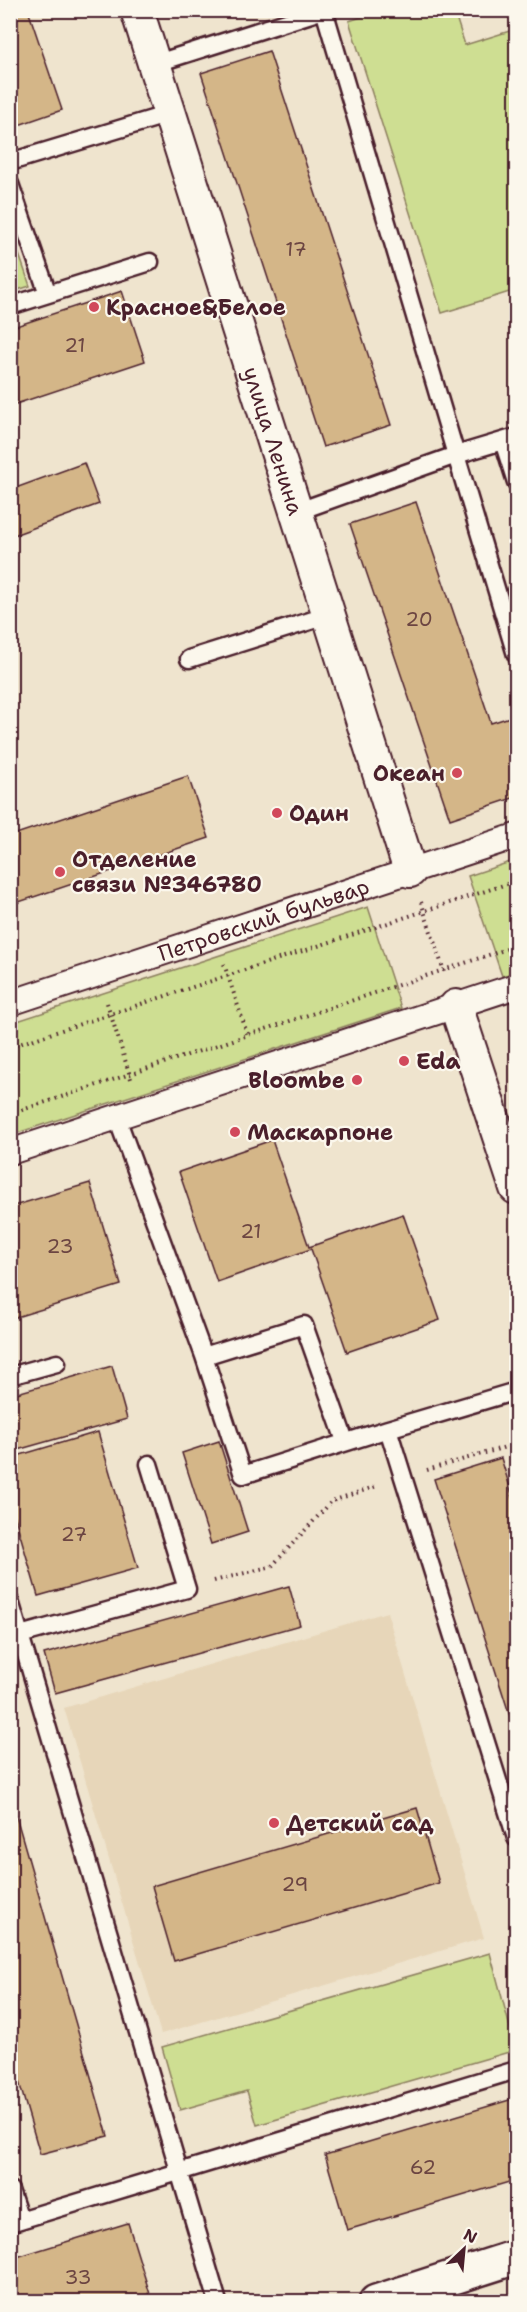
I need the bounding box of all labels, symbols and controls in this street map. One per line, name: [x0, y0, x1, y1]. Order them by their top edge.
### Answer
house number: 17: [285, 236, 307, 262]
place label: Красное&Белое: [106, 293, 286, 322]
marker: Красное&Белое: [87, 300, 101, 314]
house number: 21: [64, 332, 86, 358]
street label: улица Ленина: [236, 363, 311, 519]
house number: 20: [405, 606, 433, 632]
place label: Океан: [373, 759, 445, 788]
marker: Океан: [450, 766, 464, 780]
place label: Один: [289, 799, 349, 828]
marker: Один: [270, 806, 284, 820]
place label: Отделение связи №346780: [72, 845, 262, 899]
marker: Отделение связи №346780: [53, 865, 67, 879]
street label: Петровский бульвар: [154, 871, 373, 968]
place label: Eda: [416, 1047, 460, 1076]
marker: Eda: [397, 1054, 411, 1068]
place label: Bloombe: [248, 1066, 345, 1095]
marker: Bloombe: [350, 1073, 364, 1087]
place label: Маскарпоне: [247, 1118, 393, 1147]
marker: Маскарпоне: [228, 1125, 242, 1139]
house number: 21: [240, 1218, 262, 1244]
house number: 23: [47, 1233, 73, 1259]
house number: 27: [61, 1521, 87, 1547]
place label: Детский сад: [286, 1809, 434, 1838]
marker: Детский сад: [267, 1816, 281, 1830]
house number: 29: [282, 1871, 308, 1897]
house number: 62: [410, 2154, 436, 2180]
north arrow: [434, 2219, 494, 2279]
text: N: [460, 2224, 481, 2248]
house number: 33: [65, 2264, 91, 2290]

